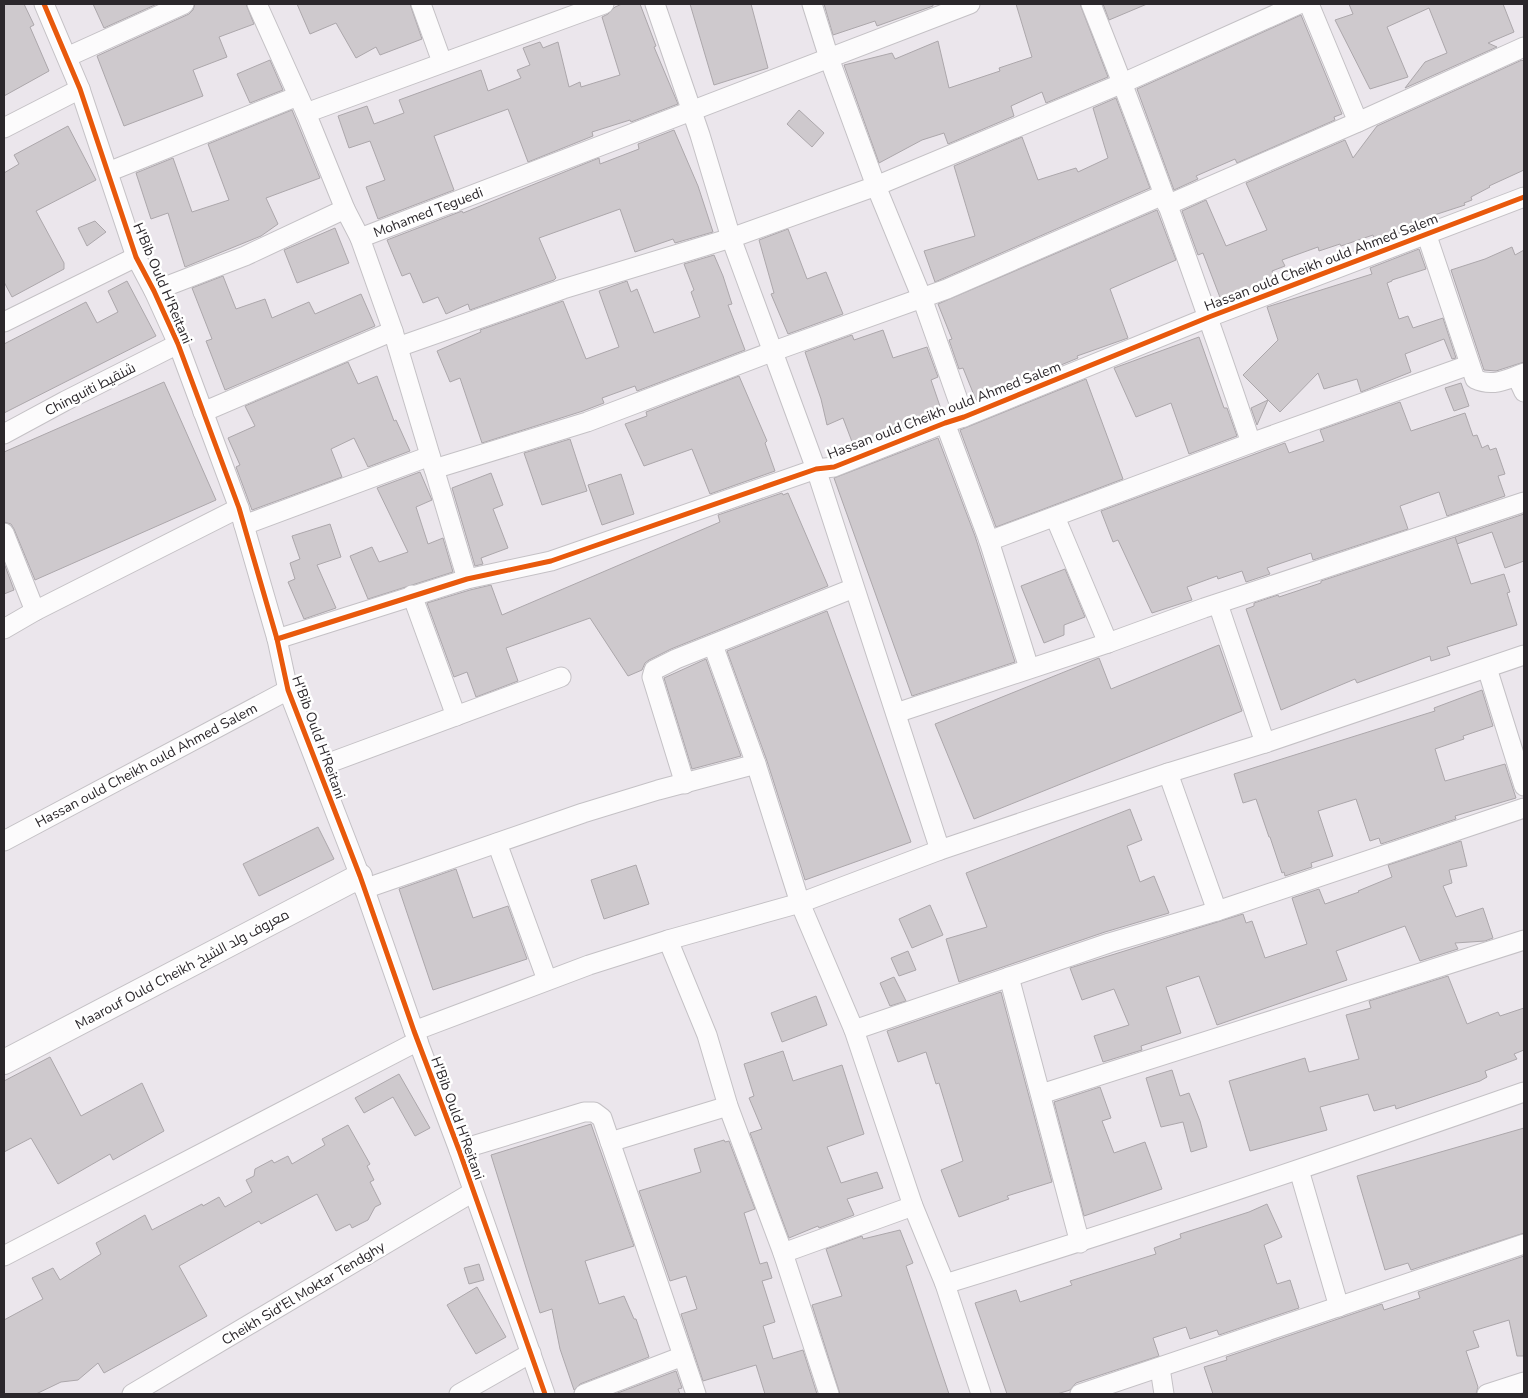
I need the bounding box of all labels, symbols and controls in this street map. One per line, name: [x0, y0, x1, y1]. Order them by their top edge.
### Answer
street label: Mohamed Teguedi: [371, 183, 486, 242]
street label: Hassan ould Cheikh ould Ahmed Salem: [1202, 209, 1441, 316]
street label: H'Bib Ould H'Reitani: [128, 220, 197, 347]
street label: Hassan ould Cheikh ould Ahmed Salem: [825, 357, 1064, 464]
street label: Chinguiti شنقيط: [42, 358, 139, 421]
street label: H'Bib Ould H'Reitani: [287, 673, 350, 801]
street label: Hassan ould Cheikh ould Ahmed Salem: [32, 699, 261, 832]
street label: Maarouf Ould Cheikh معروف ولد الشيخ: [72, 905, 292, 1034]
street label: H'Bib Ould H'Reitani: [426, 1054, 489, 1182]
street label: Cheikh Sid'El Moktar Tendghy: [218, 1237, 389, 1350]

